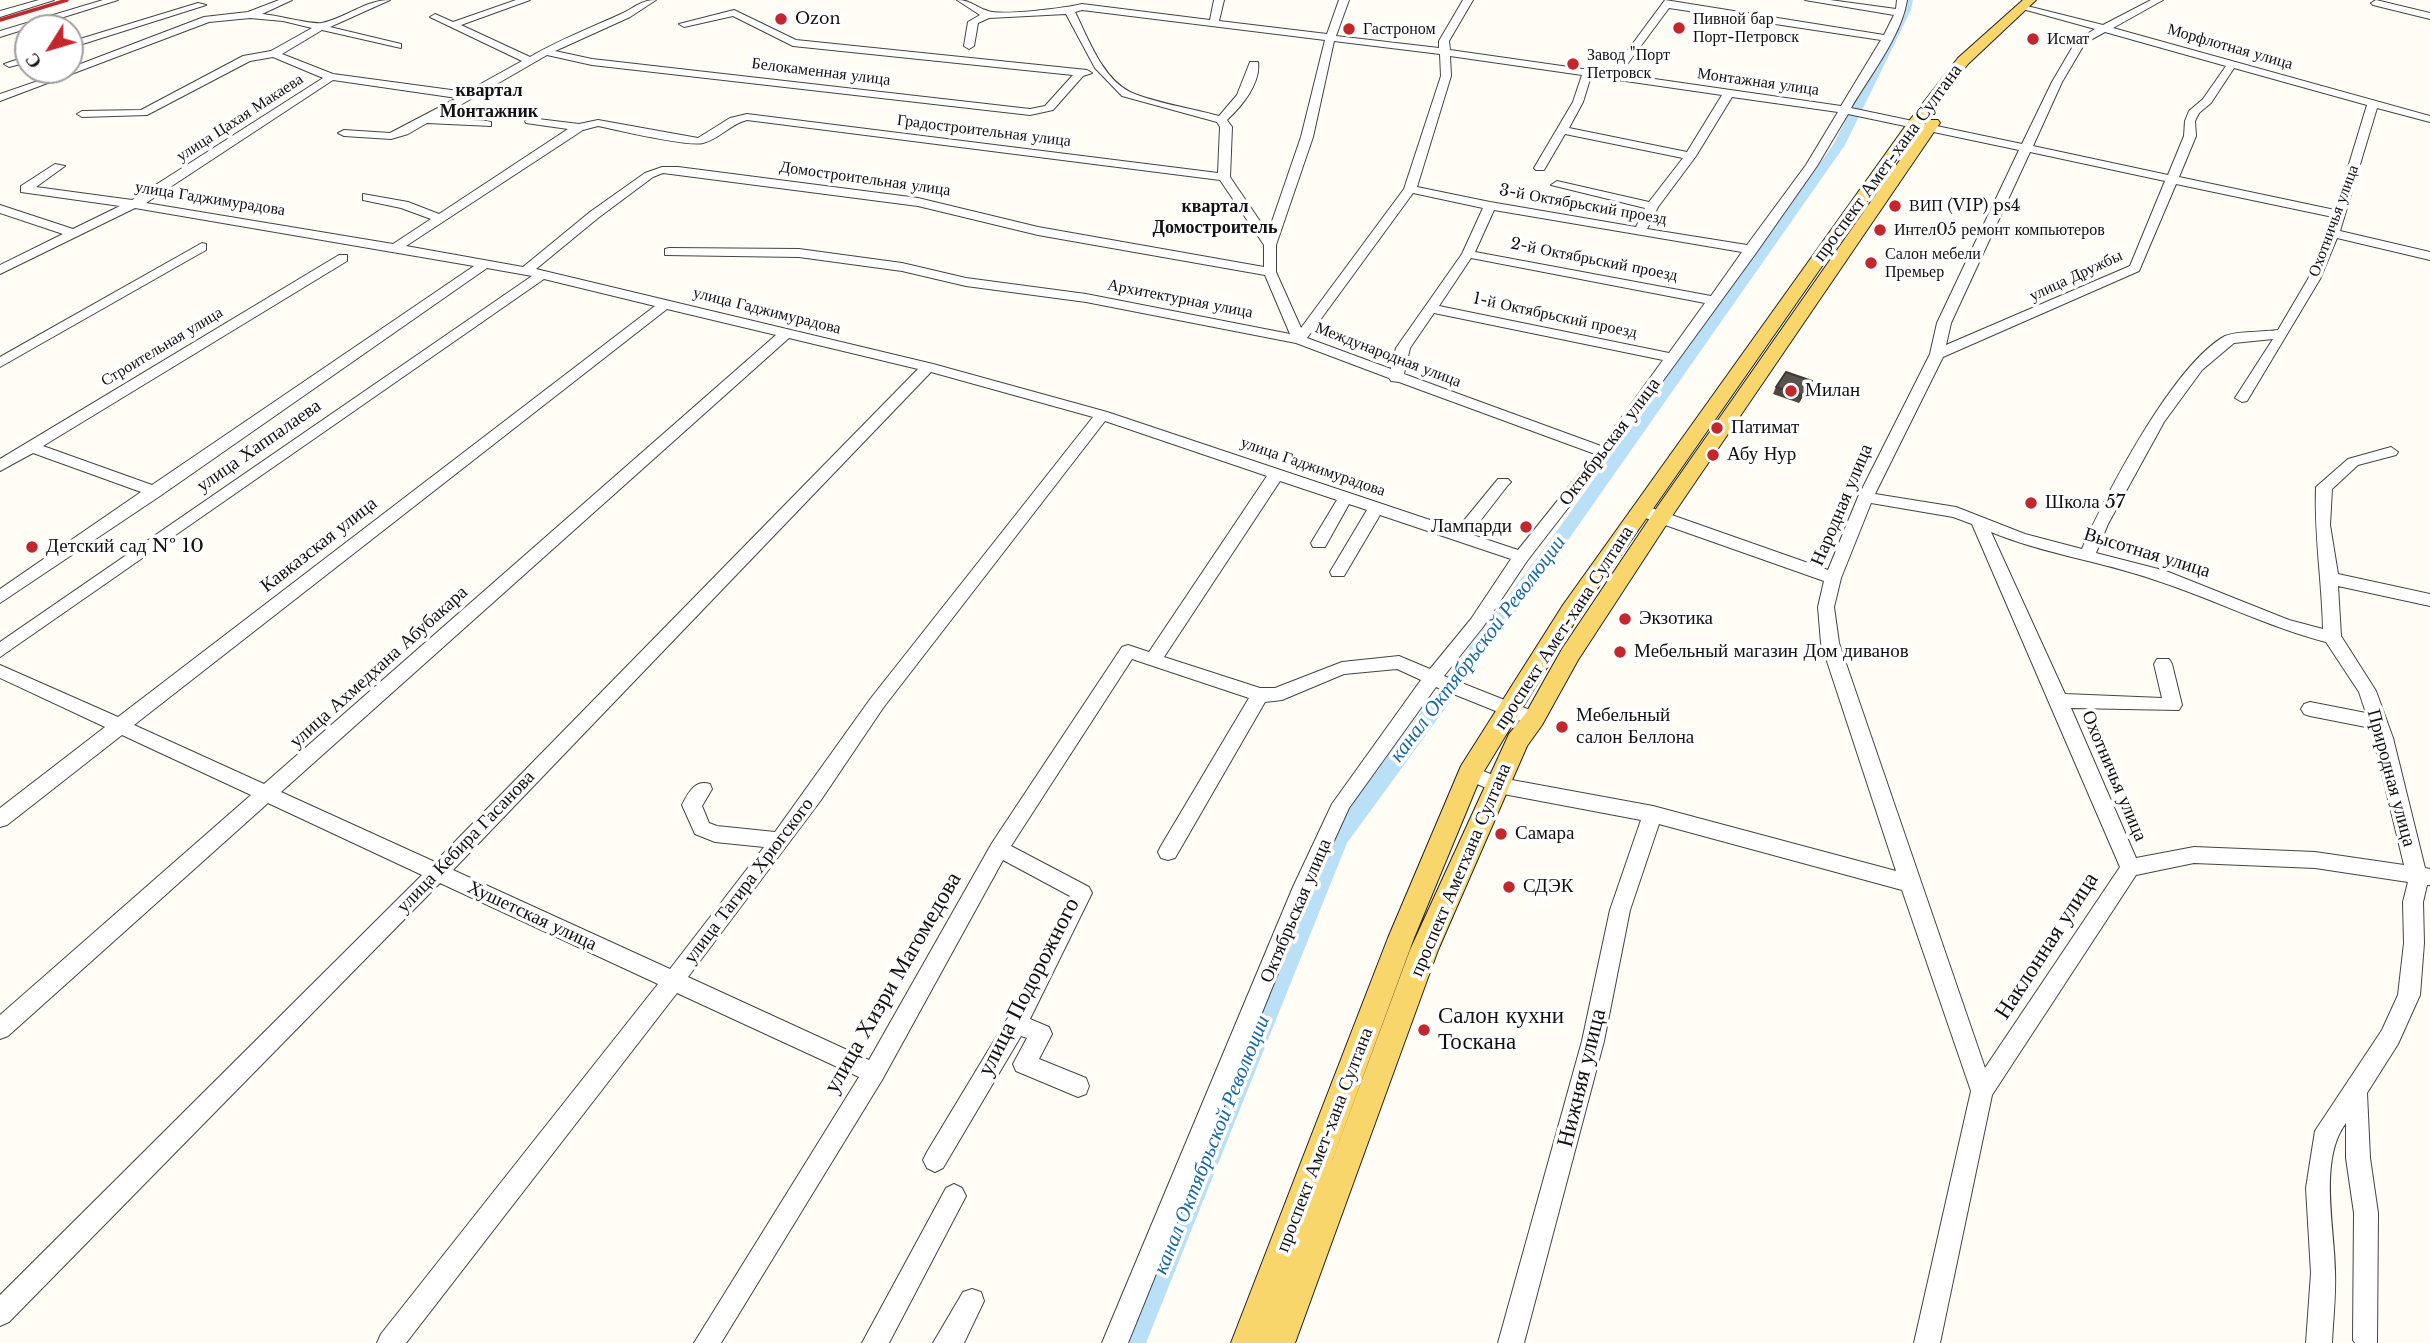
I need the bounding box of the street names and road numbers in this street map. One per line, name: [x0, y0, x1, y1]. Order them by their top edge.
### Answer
street label: Морфлотная улица: [2165, 20, 2295, 74]
street label: Белокаменная улица: [750, 54, 892, 90]
street label: проспект Амет-хана Султана: [1809, 60, 1967, 266]
street label: Монтажная улица: [1696, 64, 1820, 100]
street label: улица Цахая Макаева: [173, 70, 307, 166]
street label: Градостроительная улица: [896, 111, 1072, 151]
street label: Домостроительная улица: [778, 157, 952, 201]
street label: Охотничья улица: [2305, 162, 2363, 280]
street label: улица Гаджимурадова: [134, 178, 286, 220]
street label: 3-й Октябрьский проезд: [1498, 181, 1668, 229]
street label: 2-й Октябрьский проезд: [1509, 234, 1679, 286]
street label: улица Дружбы: [2026, 246, 2126, 306]
street label: Архитектурная улица: [1106, 275, 1254, 323]
street label: улица Гаджимурадова: [691, 283, 843, 339]
street label: 1-й Октябрьский проезд: [1471, 289, 1639, 343]
street label: Строительная улица: [98, 303, 226, 391]
street label: Международная улица: [1312, 318, 1464, 392]
street label: Октябрьская улица: [1554, 374, 1666, 510]
street label: улица Хаппалаева: [192, 395, 326, 497]
street label: улица Гаджимурадова: [1238, 433, 1388, 501]
street label: Народная улица: [1806, 441, 1878, 569]
street label: Кавказская улица: [256, 492, 382, 598]
street label: проспект Амет-хана Султана: [1490, 522, 1638, 734]
street label: Высотная улица: [2081, 523, 2213, 583]
street label: улица Ахмедхана Абубакара: [285, 581, 473, 753]
street label: Охотничья улица: [2076, 707, 2152, 845]
street label: Природная улица: [2362, 707, 2420, 849]
street label: проспект Аметхана Султана: [1406, 760, 1516, 980]
street label: улица Кебира Гасанова: [392, 766, 540, 918]
street label: улица Тагира Хрюгского: [679, 794, 819, 968]
street label: Октябрьская улица: [1255, 836, 1337, 986]
street label: улица Хизри Магомедова: [818, 867, 968, 1099]
street label: Наклонная улица: [1989, 867, 2105, 1025]
street label: Хушетская улица: [464, 876, 600, 956]
street label: улица Подорожного: [972, 893, 1086, 1081]
street label: Нижняя улица: [1551, 1006, 1613, 1150]
street label: проспект Амет-хана Султана: [1272, 1025, 1378, 1255]

